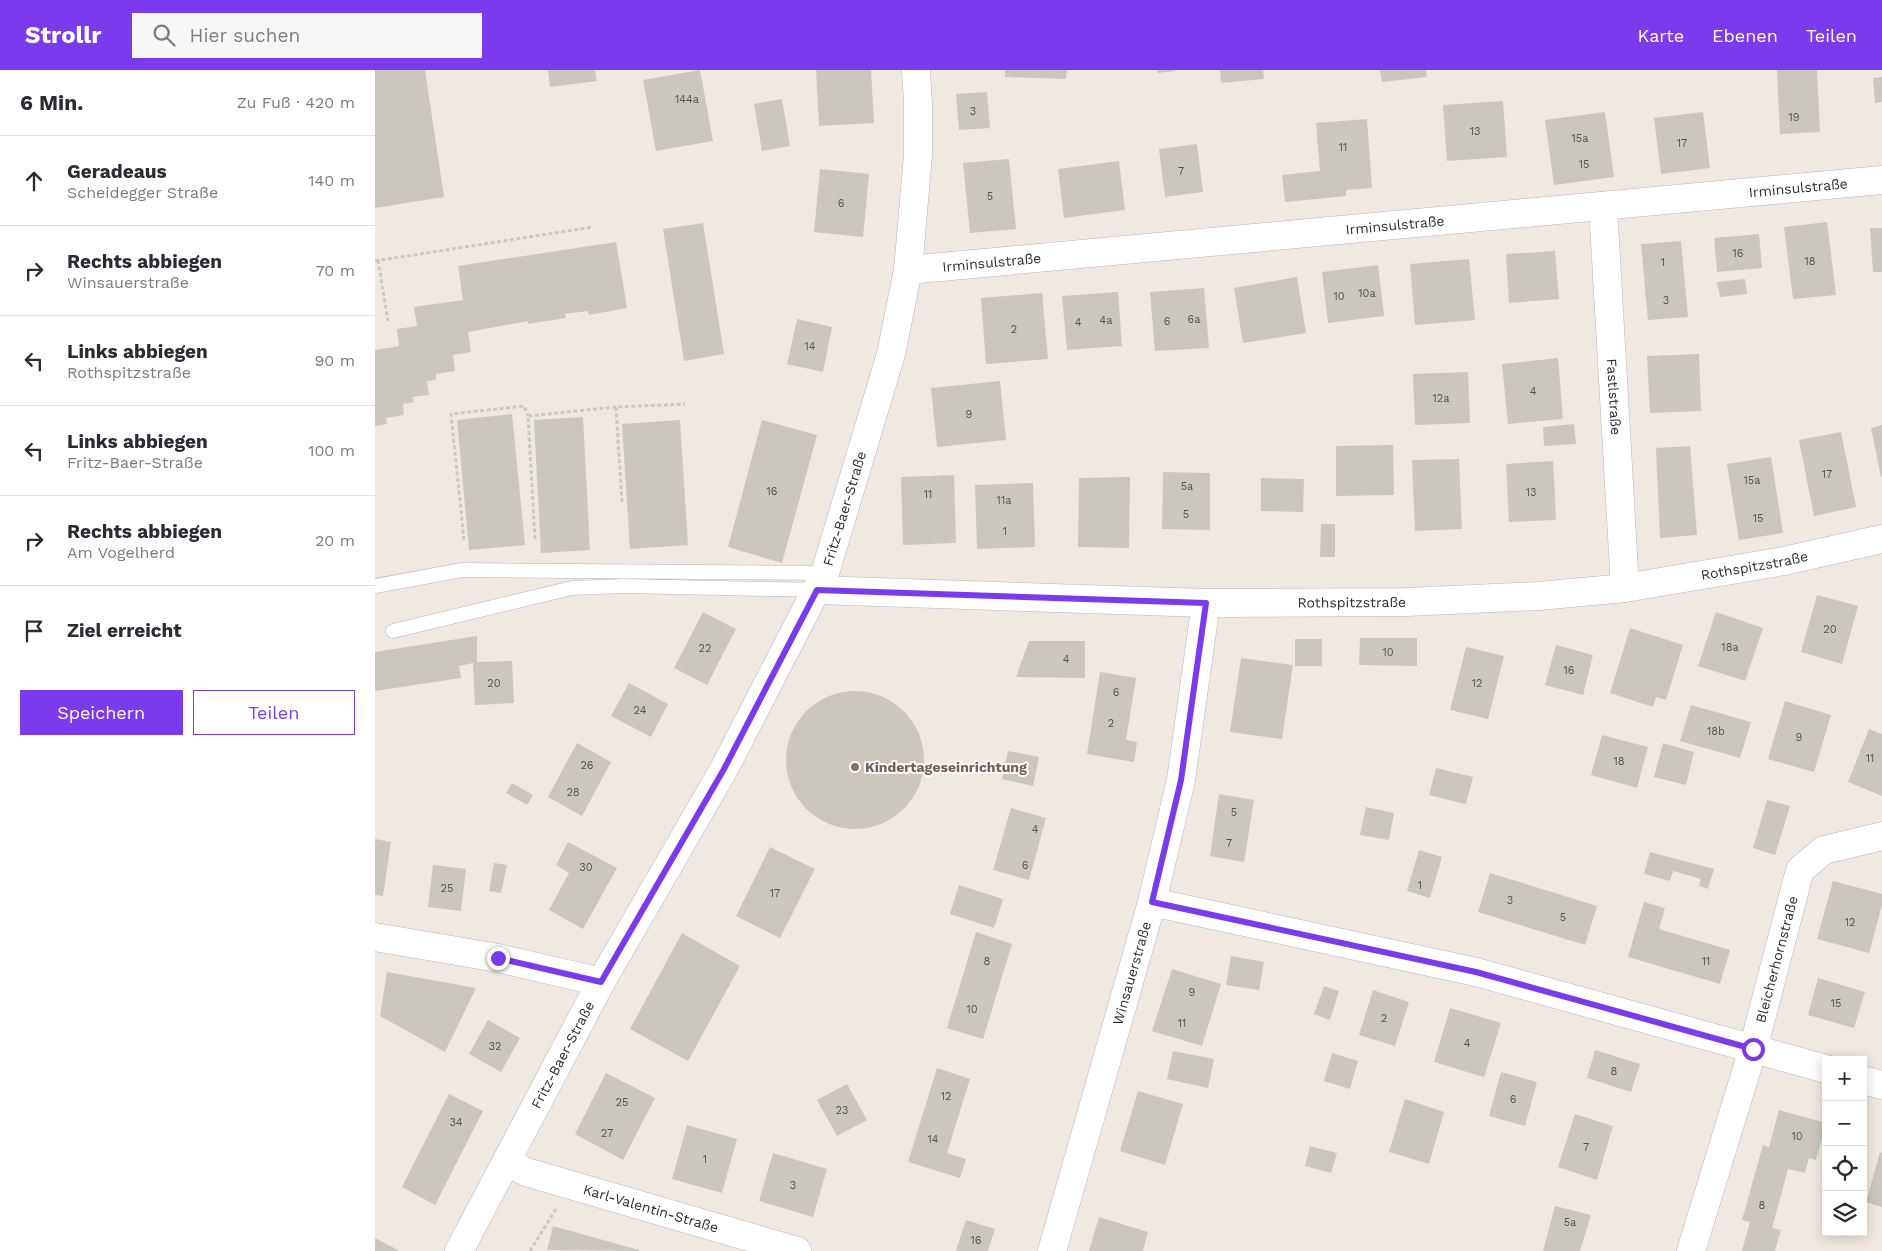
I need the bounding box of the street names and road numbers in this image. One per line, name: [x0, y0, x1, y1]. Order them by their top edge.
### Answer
street label: Irminsulstraße: [1748, 175, 1848, 200]
street label: Irminsulstraße: [1345, 212, 1445, 238]
street label: Irminsulstraße: [941, 250, 1042, 275]
street label: Fastlstraße: [1604, 358, 1624, 435]
street label: Fritz-Baer-Straße: [820, 449, 869, 568]
street label: Rothspitzstraße: [1700, 548, 1809, 583]
street label: Rothspitzstraße: [1297, 594, 1406, 611]
street label: Bleicherhornstraße: [1752, 894, 1801, 1024]
street label: Winsauerstraße: [1109, 920, 1154, 1027]
street label: Fritz-Baer-Straße: [528, 998, 597, 1111]
street label: Karl-Valentin-Straße: [581, 1181, 720, 1236]

